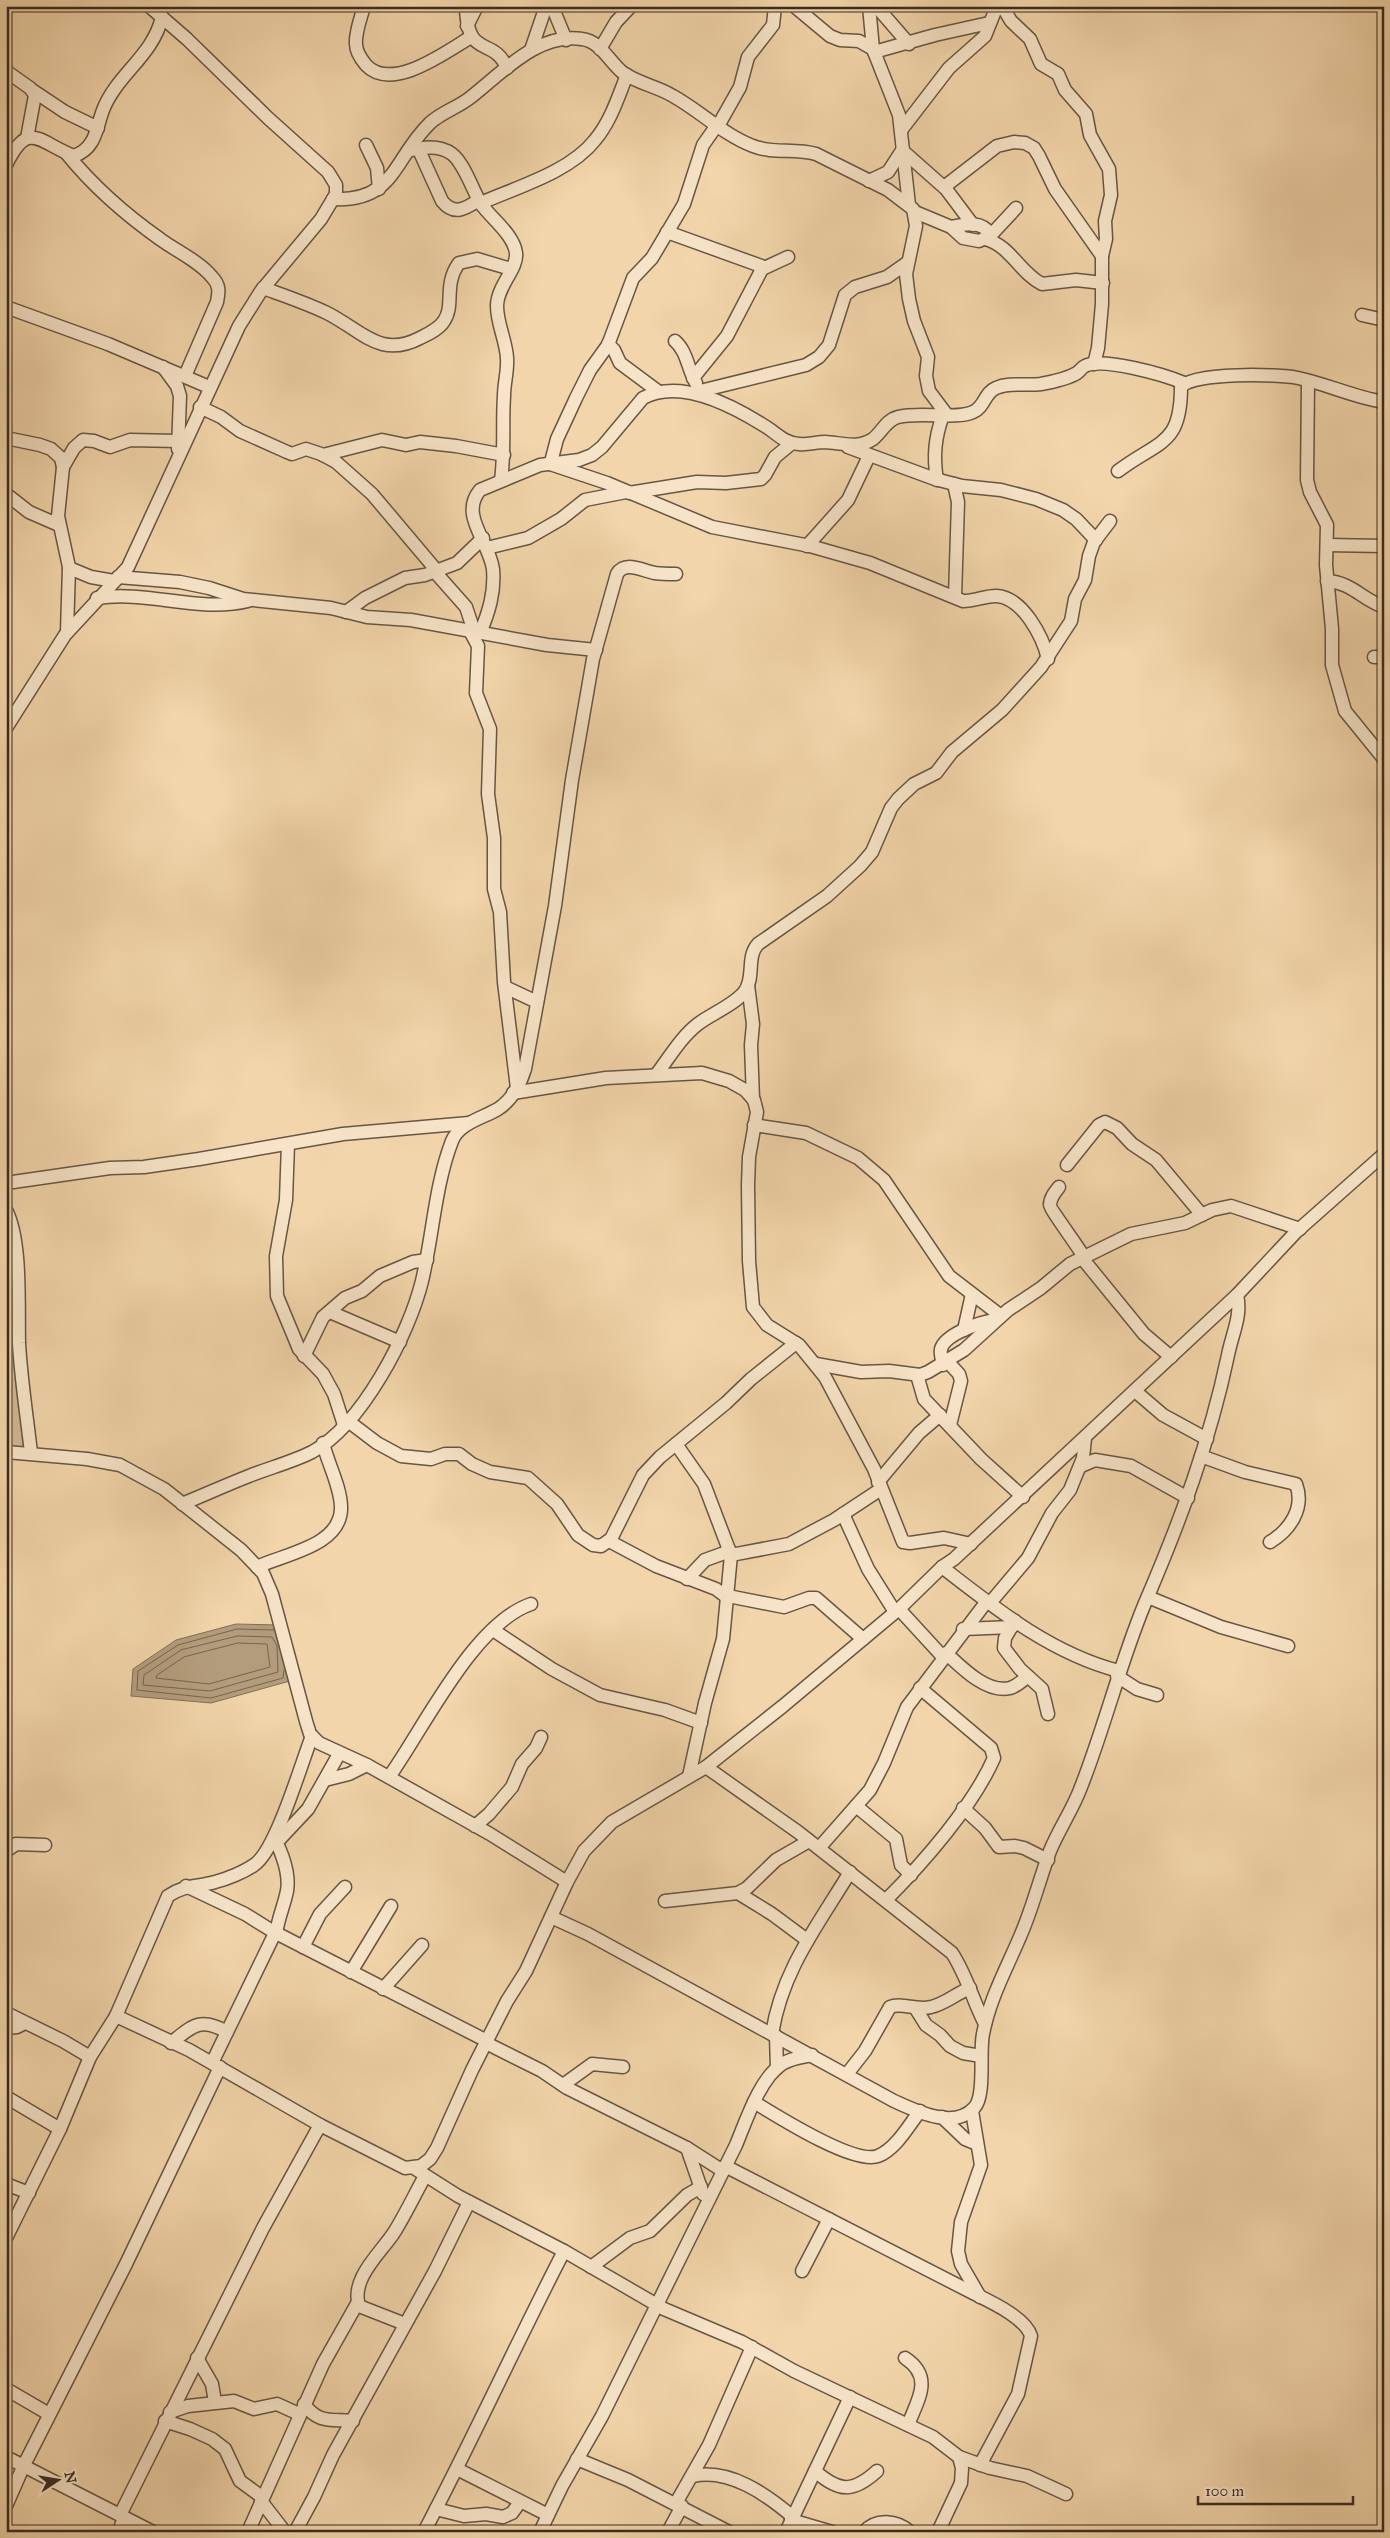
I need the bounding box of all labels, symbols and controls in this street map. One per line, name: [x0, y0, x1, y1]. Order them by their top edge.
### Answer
north arrow: [32, 2456, 82, 2506]
text: N: [61, 2470, 80, 2485]
scale bar: [1198, 2473, 1352, 2505]
text: 100 m: [1205, 2482, 1245, 2500]

